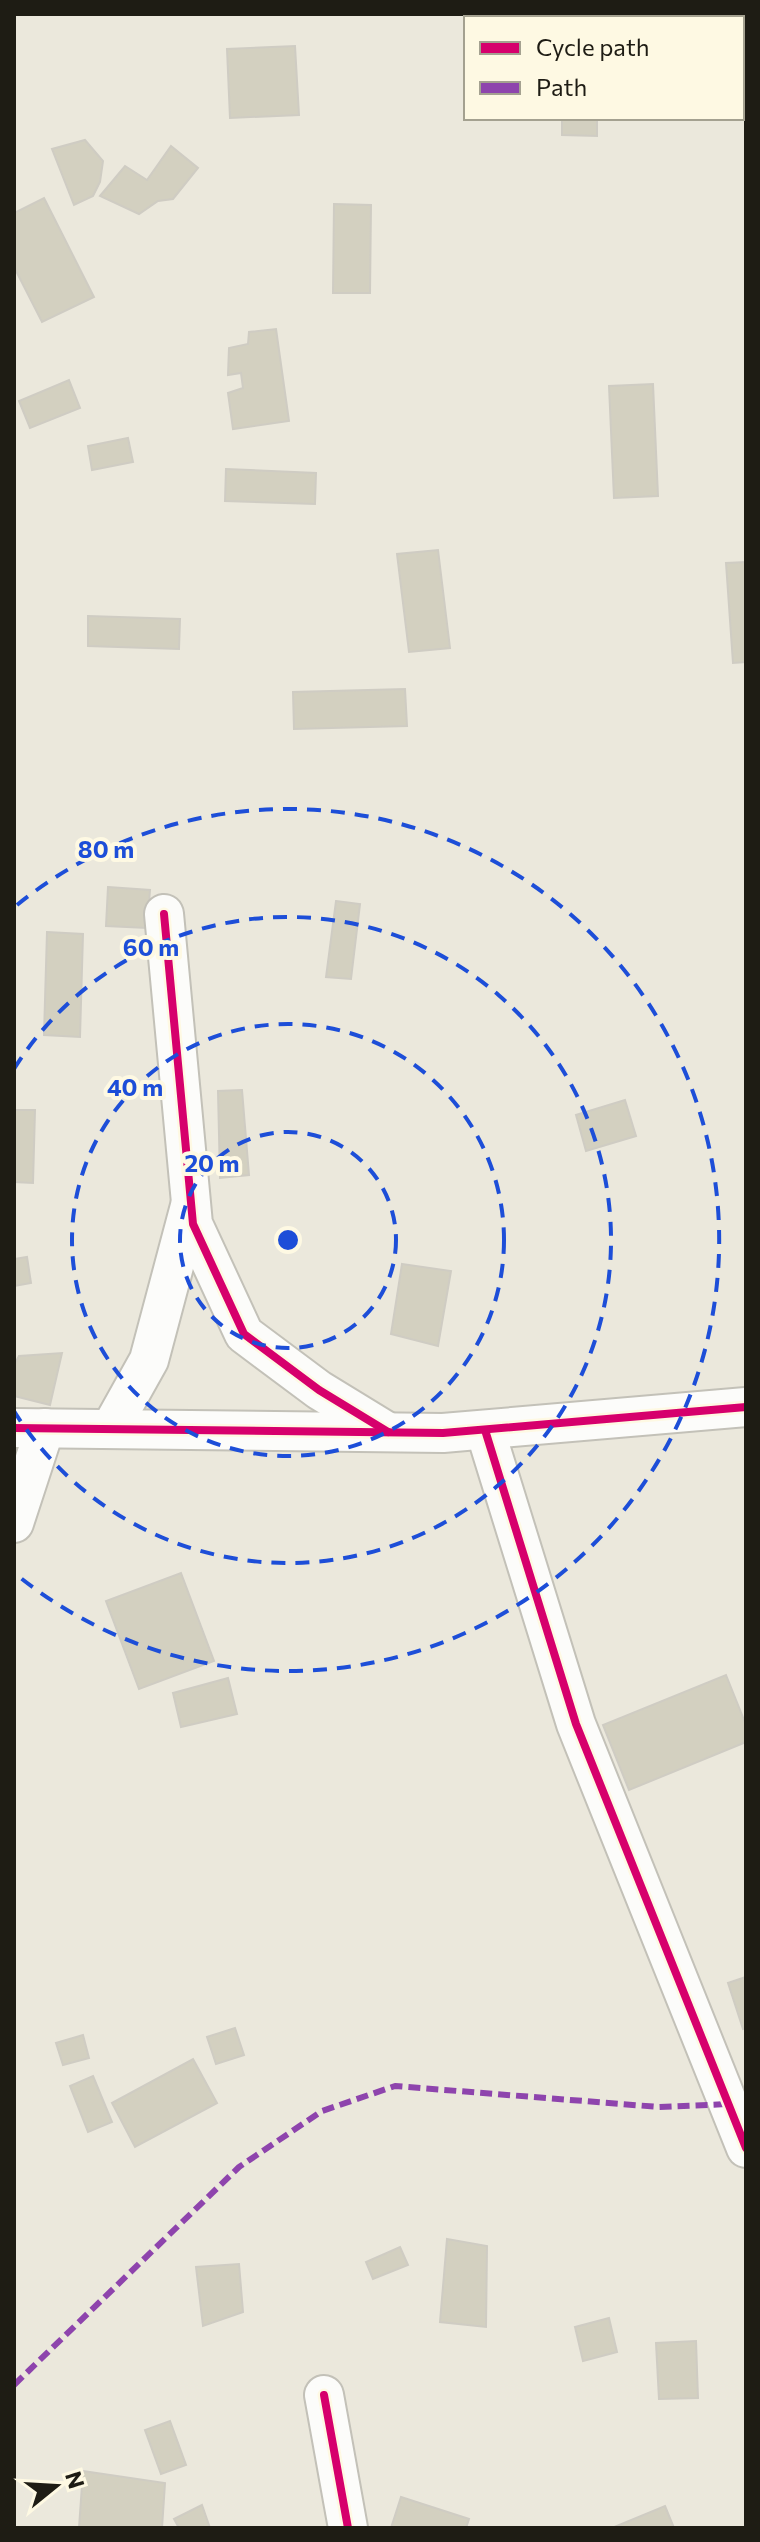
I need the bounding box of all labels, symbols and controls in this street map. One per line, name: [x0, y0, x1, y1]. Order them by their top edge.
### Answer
legend: [464, 16, 744, 120]
text: Cycle path: [536, 32, 650, 61]
text: Path: [536, 72, 587, 101]
text: 80 m: [78, 834, 134, 863]
text: 60 m: [123, 932, 179, 961]
text: 40 m: [107, 1072, 163, 1101]
text: 20 m: [185, 1148, 239, 1177]
centre of rings: [274, 1226, 302, 1254]
north arrow: [16, 2446, 96, 2526]
text: N: [60, 2468, 91, 2492]

